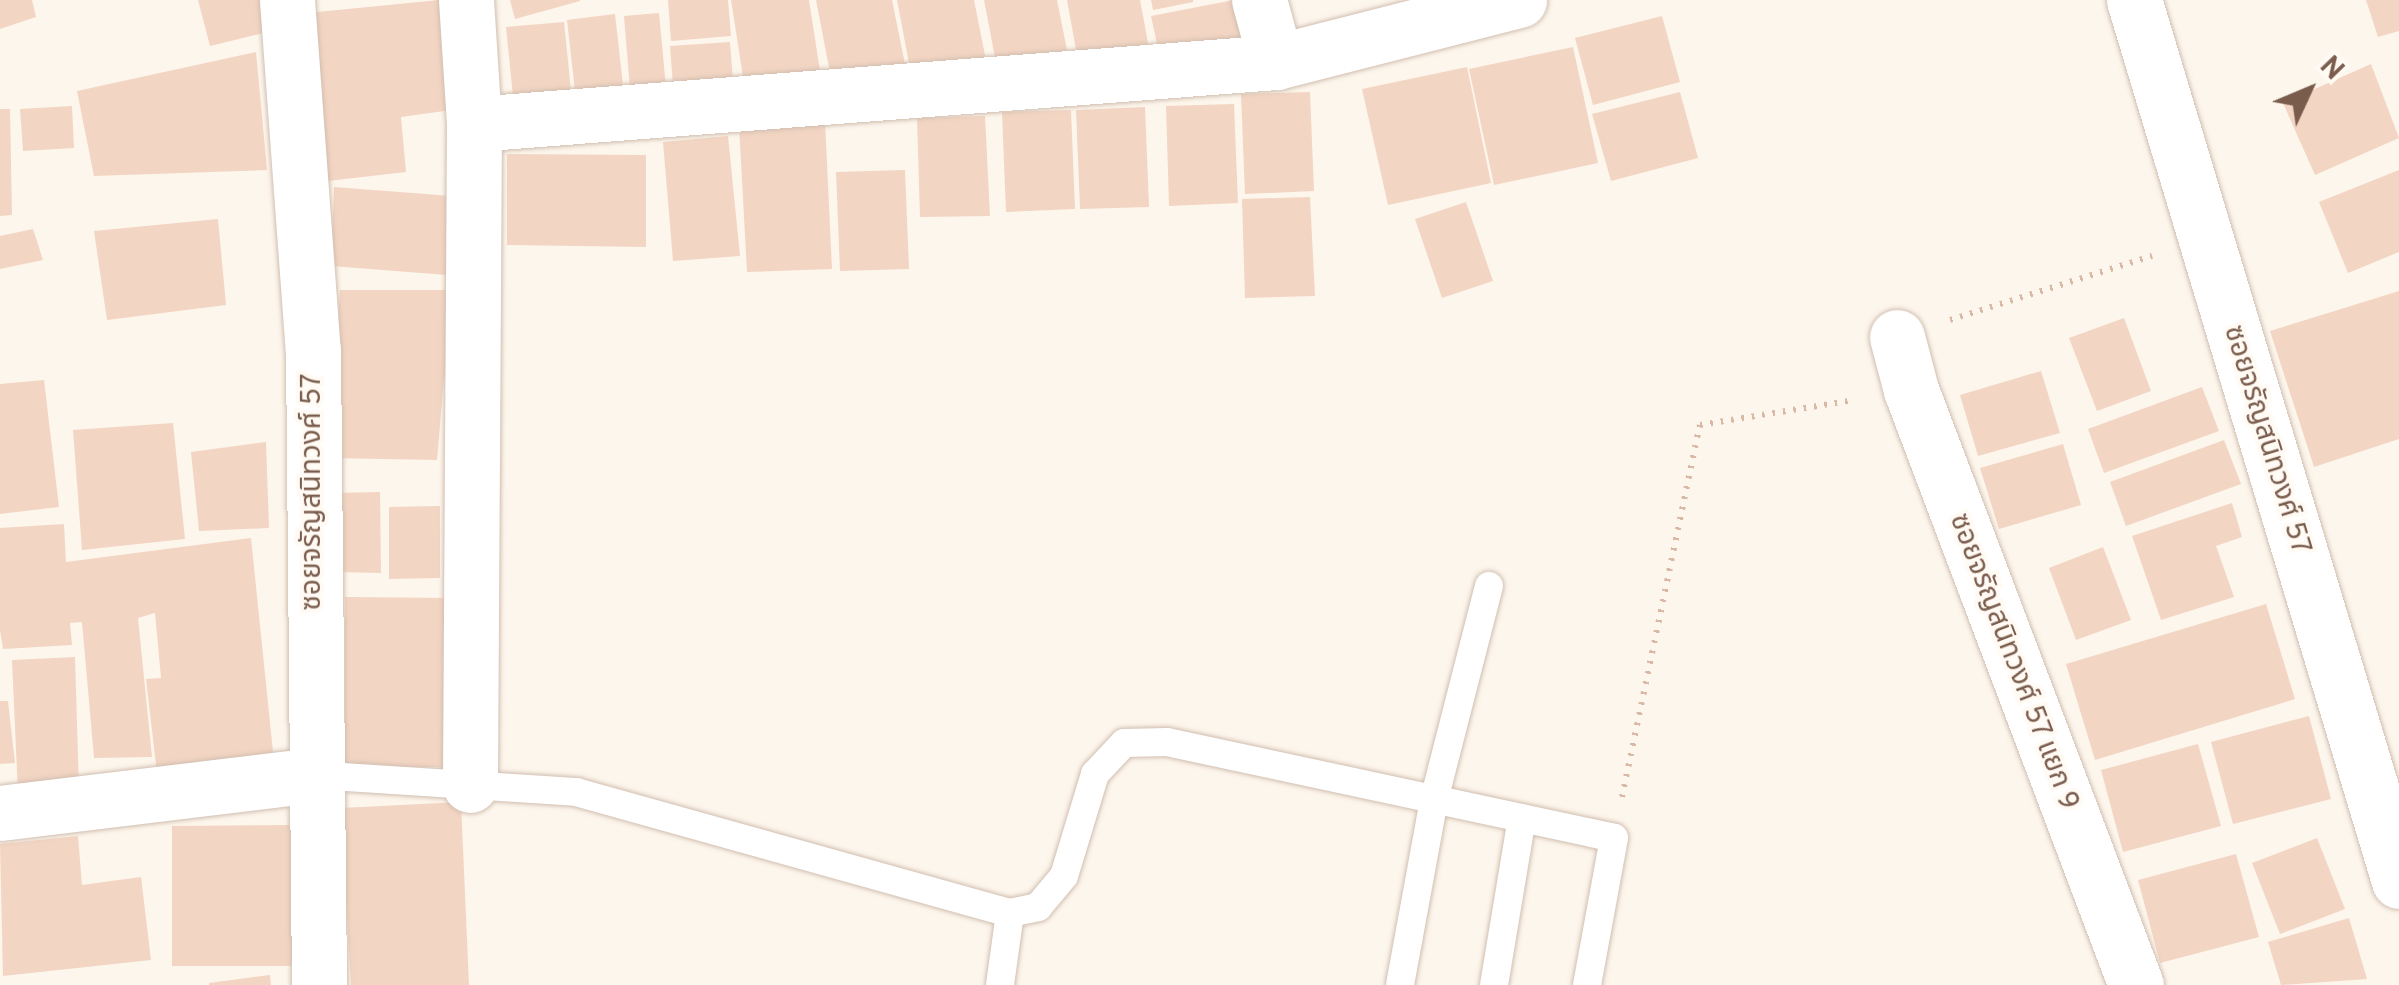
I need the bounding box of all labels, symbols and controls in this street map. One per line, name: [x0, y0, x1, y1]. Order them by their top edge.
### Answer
north arrow: [2259, 40, 2359, 140]
text: N: [2311, 49, 2351, 89]
street label: ซอยจรัญสนิทวงศ์ 57: [2215, 322, 2317, 558]
street label: ซอยจรัญสนิทวงศ์ 57: [296, 373, 330, 611]
street label: ซอยจรัญสนิทวงศ์ 57 แยก 9: [1941, 509, 2085, 815]

